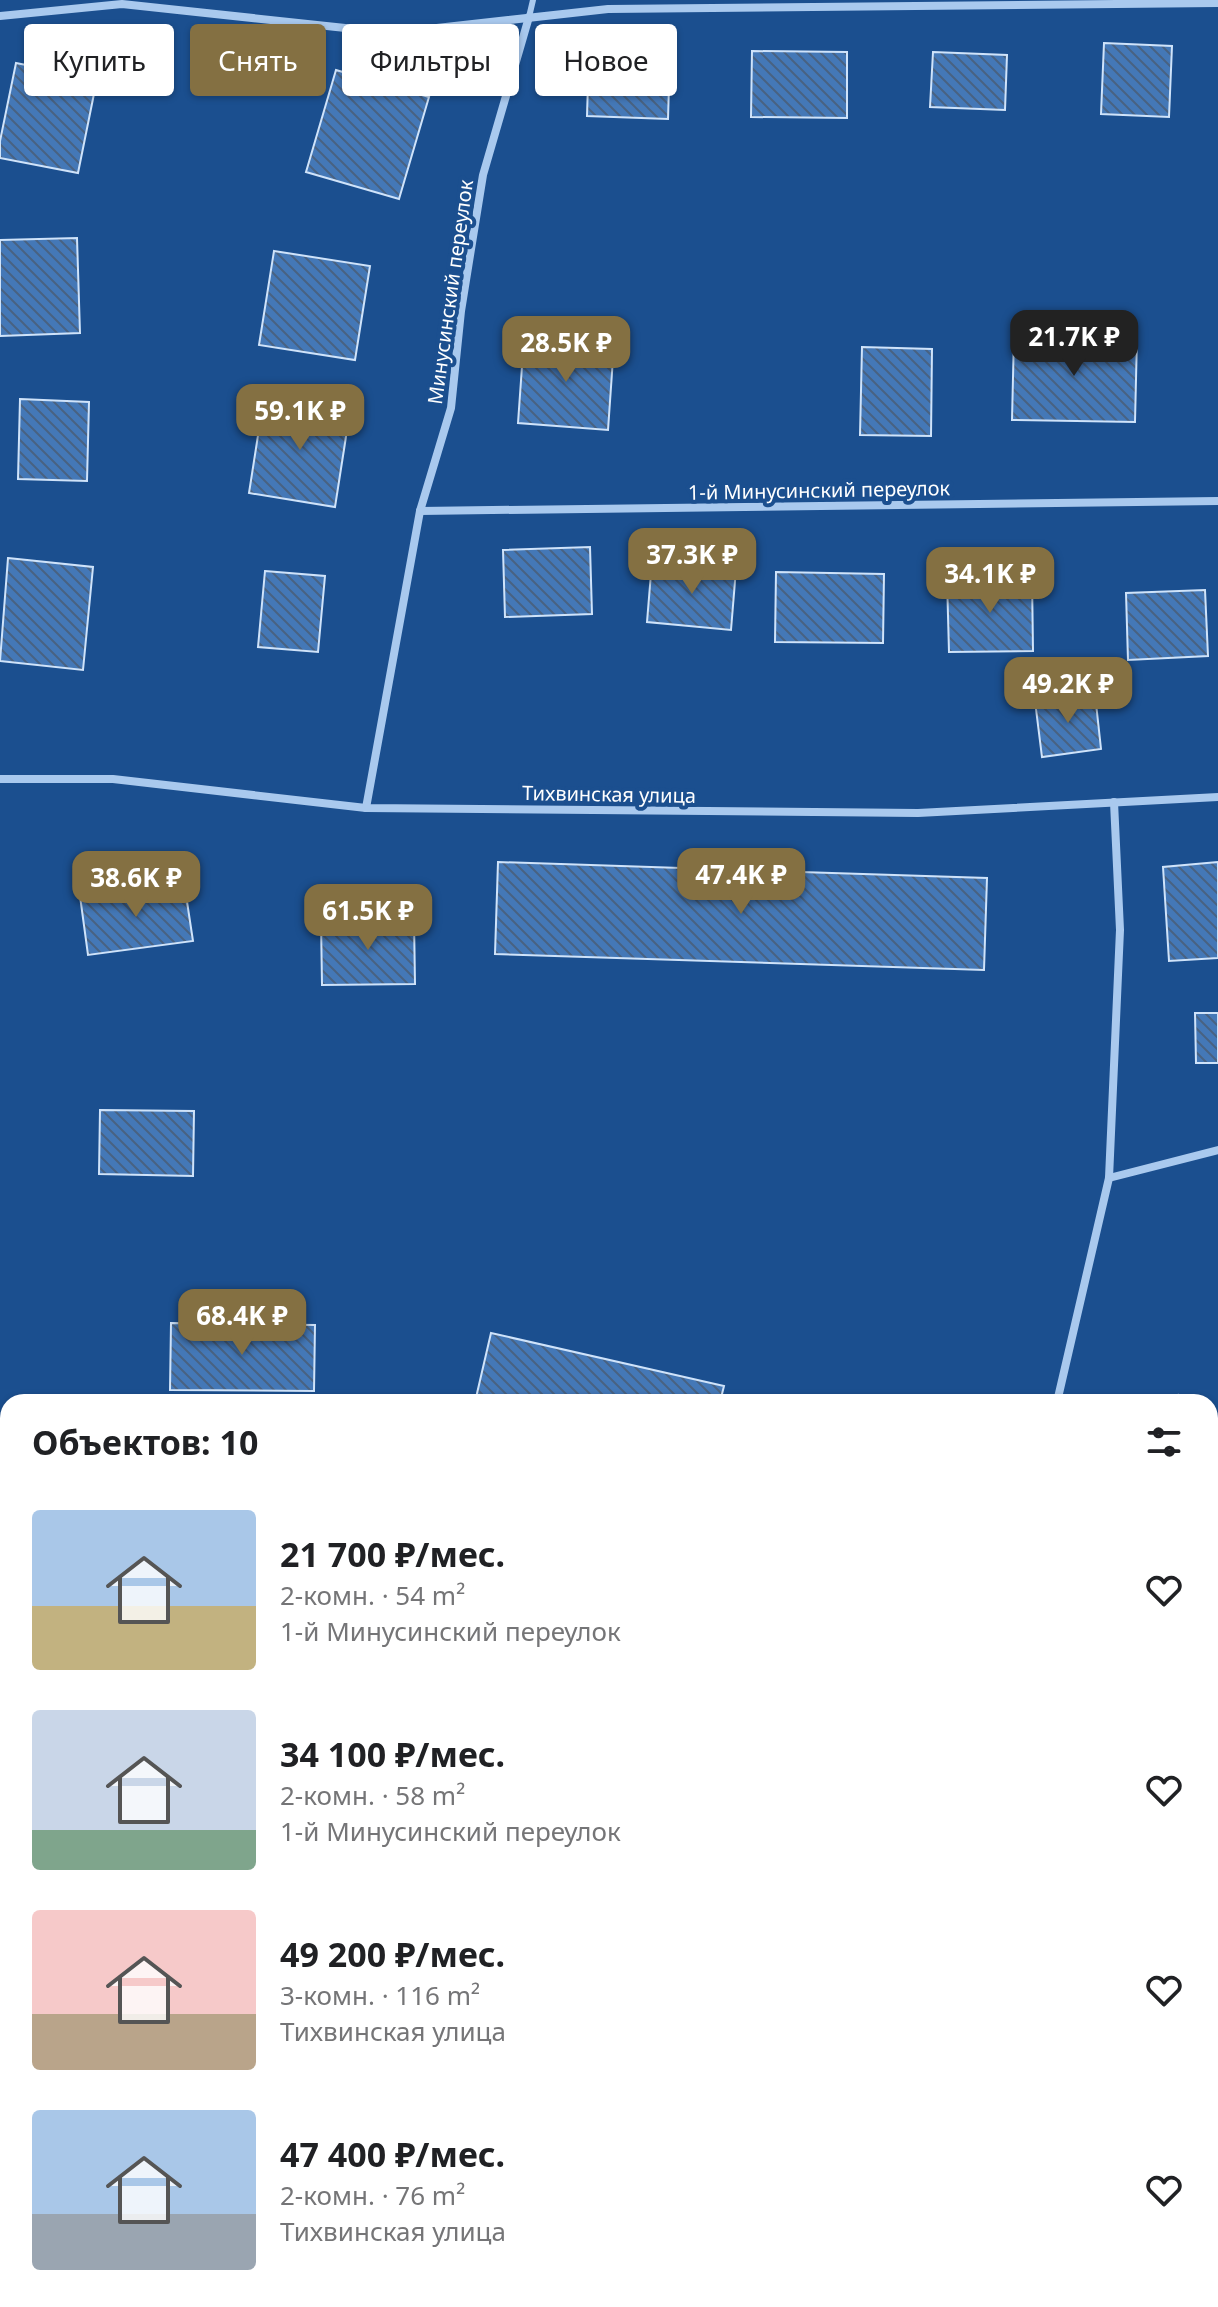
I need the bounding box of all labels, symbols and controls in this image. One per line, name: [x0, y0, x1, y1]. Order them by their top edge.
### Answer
chip: Купить: [24, 24, 174, 96]
chip: Снять: [190, 24, 326, 96]
chip: Фильтры: [342, 24, 519, 96]
chip: Новое: [535, 24, 677, 96]
street label: Минусинский переулок: [421, 178, 479, 406]
pin: 21.7K ₽: [1000, 310, 1148, 378]
pin: 28.5K ₽: [492, 316, 640, 384]
text: 21.7K ₽: [1028, 318, 1120, 354]
text: 28.5K ₽: [520, 324, 612, 360]
pin: 59.1K ₽: [226, 384, 374, 452]
text: 59.1K ₽: [254, 392, 346, 428]
street label: 1-й Минусинский переулок: [688, 474, 951, 506]
pin: 37.3K ₽: [618, 528, 766, 596]
text: 37.3K ₽: [646, 536, 738, 572]
pin: 34.1K ₽: [916, 547, 1064, 615]
text: 34.1K ₽: [944, 555, 1036, 591]
pin: 49.2K ₽: [994, 657, 1142, 725]
text: 49.2K ₽: [1022, 665, 1114, 701]
street label: Тихвинская улица: [522, 779, 696, 809]
pin: 47.4K ₽: [667, 848, 815, 916]
pin: 38.6K ₽: [62, 851, 210, 919]
text: 47.4K ₽: [695, 856, 787, 892]
text: 38.6K ₽: [90, 859, 182, 895]
pin: 61.5K ₽: [294, 884, 442, 952]
text: 61.5K ₽: [322, 892, 414, 928]
pin: 68.4K ₽: [168, 1289, 316, 1357]
text: 68.4K ₽: [196, 1297, 288, 1333]
text: Объектов: 10: [32, 1419, 258, 1465]
icon: filters: [1142, 1420, 1186, 1464]
text: 21 700 ₽/мес.: [280, 1531, 505, 1577]
icon: home: [96, 1542, 192, 1638]
icon: heart: [1142, 1568, 1186, 1612]
text: 2-комн. · 54 m²: [280, 1577, 465, 1613]
text: 1-й Минусинский переулок: [280, 1613, 621, 1649]
text: 34 100 ₽/мес.: [280, 1731, 505, 1777]
icon: home: [96, 1742, 192, 1838]
icon: heart: [1142, 1768, 1186, 1812]
text: 2-комн. · 58 m²: [280, 1777, 465, 1813]
text: 1-й Минусинский переулок: [280, 1813, 621, 1849]
text: 49 200 ₽/мес.: [280, 1931, 505, 1977]
icon: home: [96, 1942, 192, 2038]
icon: heart: [1142, 1968, 1186, 2012]
text: 3-комн. · 116 m²: [280, 1977, 480, 2013]
text: Тихвинская улица: [280, 2013, 506, 2049]
text: 47 400 ₽/мес.: [280, 2131, 505, 2177]
icon: home: [96, 2142, 192, 2238]
icon: heart: [1142, 2168, 1186, 2212]
text: 2-комн. · 76 m²: [280, 2177, 465, 2213]
text: Тихвинская улица: [280, 2213, 506, 2249]

